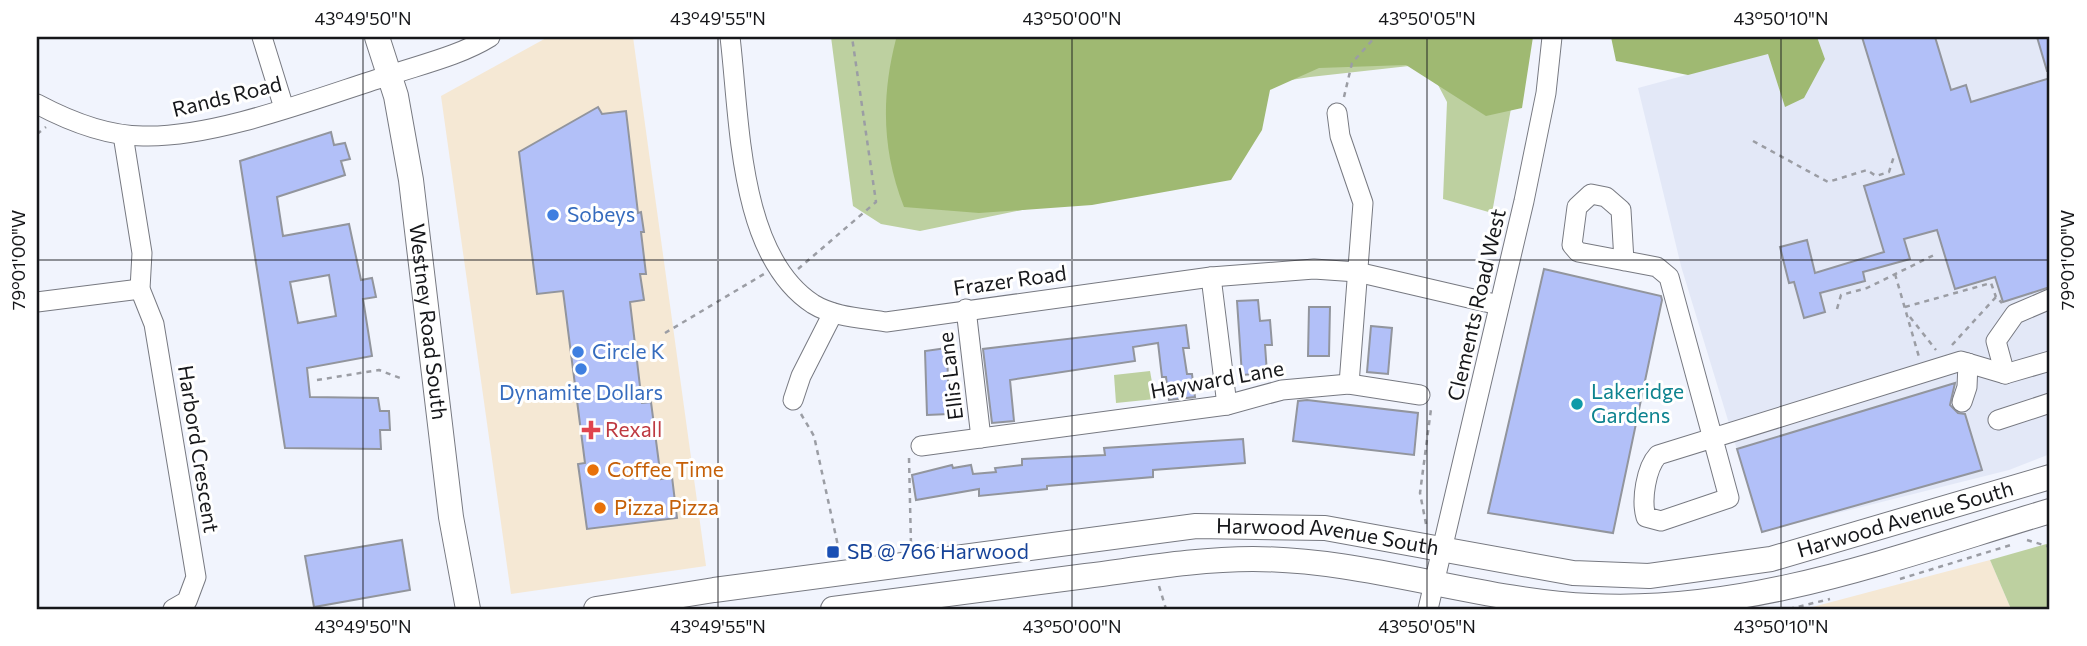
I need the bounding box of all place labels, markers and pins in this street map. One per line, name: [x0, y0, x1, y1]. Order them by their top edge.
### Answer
place label: Sobeys: [567, 201, 635, 226]
marker: Sobeys: [545, 207, 561, 223]
place label: Circle K: [592, 338, 665, 363]
marker: Circle K: [570, 344, 586, 360]
marker: Dynamite Dollars: [573, 361, 589, 377]
place label: Lakeridge Gardens: [1591, 378, 1684, 427]
place label: Dynamite Dollars: [499, 379, 663, 404]
marker: Lakeridge Gardens: [1569, 396, 1585, 412]
place label: Rexall: [605, 416, 662, 441]
marker: Rexall: [583, 422, 599, 438]
place label: Coffee Time: [607, 456, 724, 481]
marker: Coffee Time: [585, 462, 601, 478]
place label: Pizza Pizza: [614, 494, 719, 519]
marker: Pizza Pizza: [592, 500, 608, 516]
place label: SB @ 766 Harwood: [847, 538, 1029, 563]
marker: SB @ 766 Harwood: [825, 544, 841, 560]

